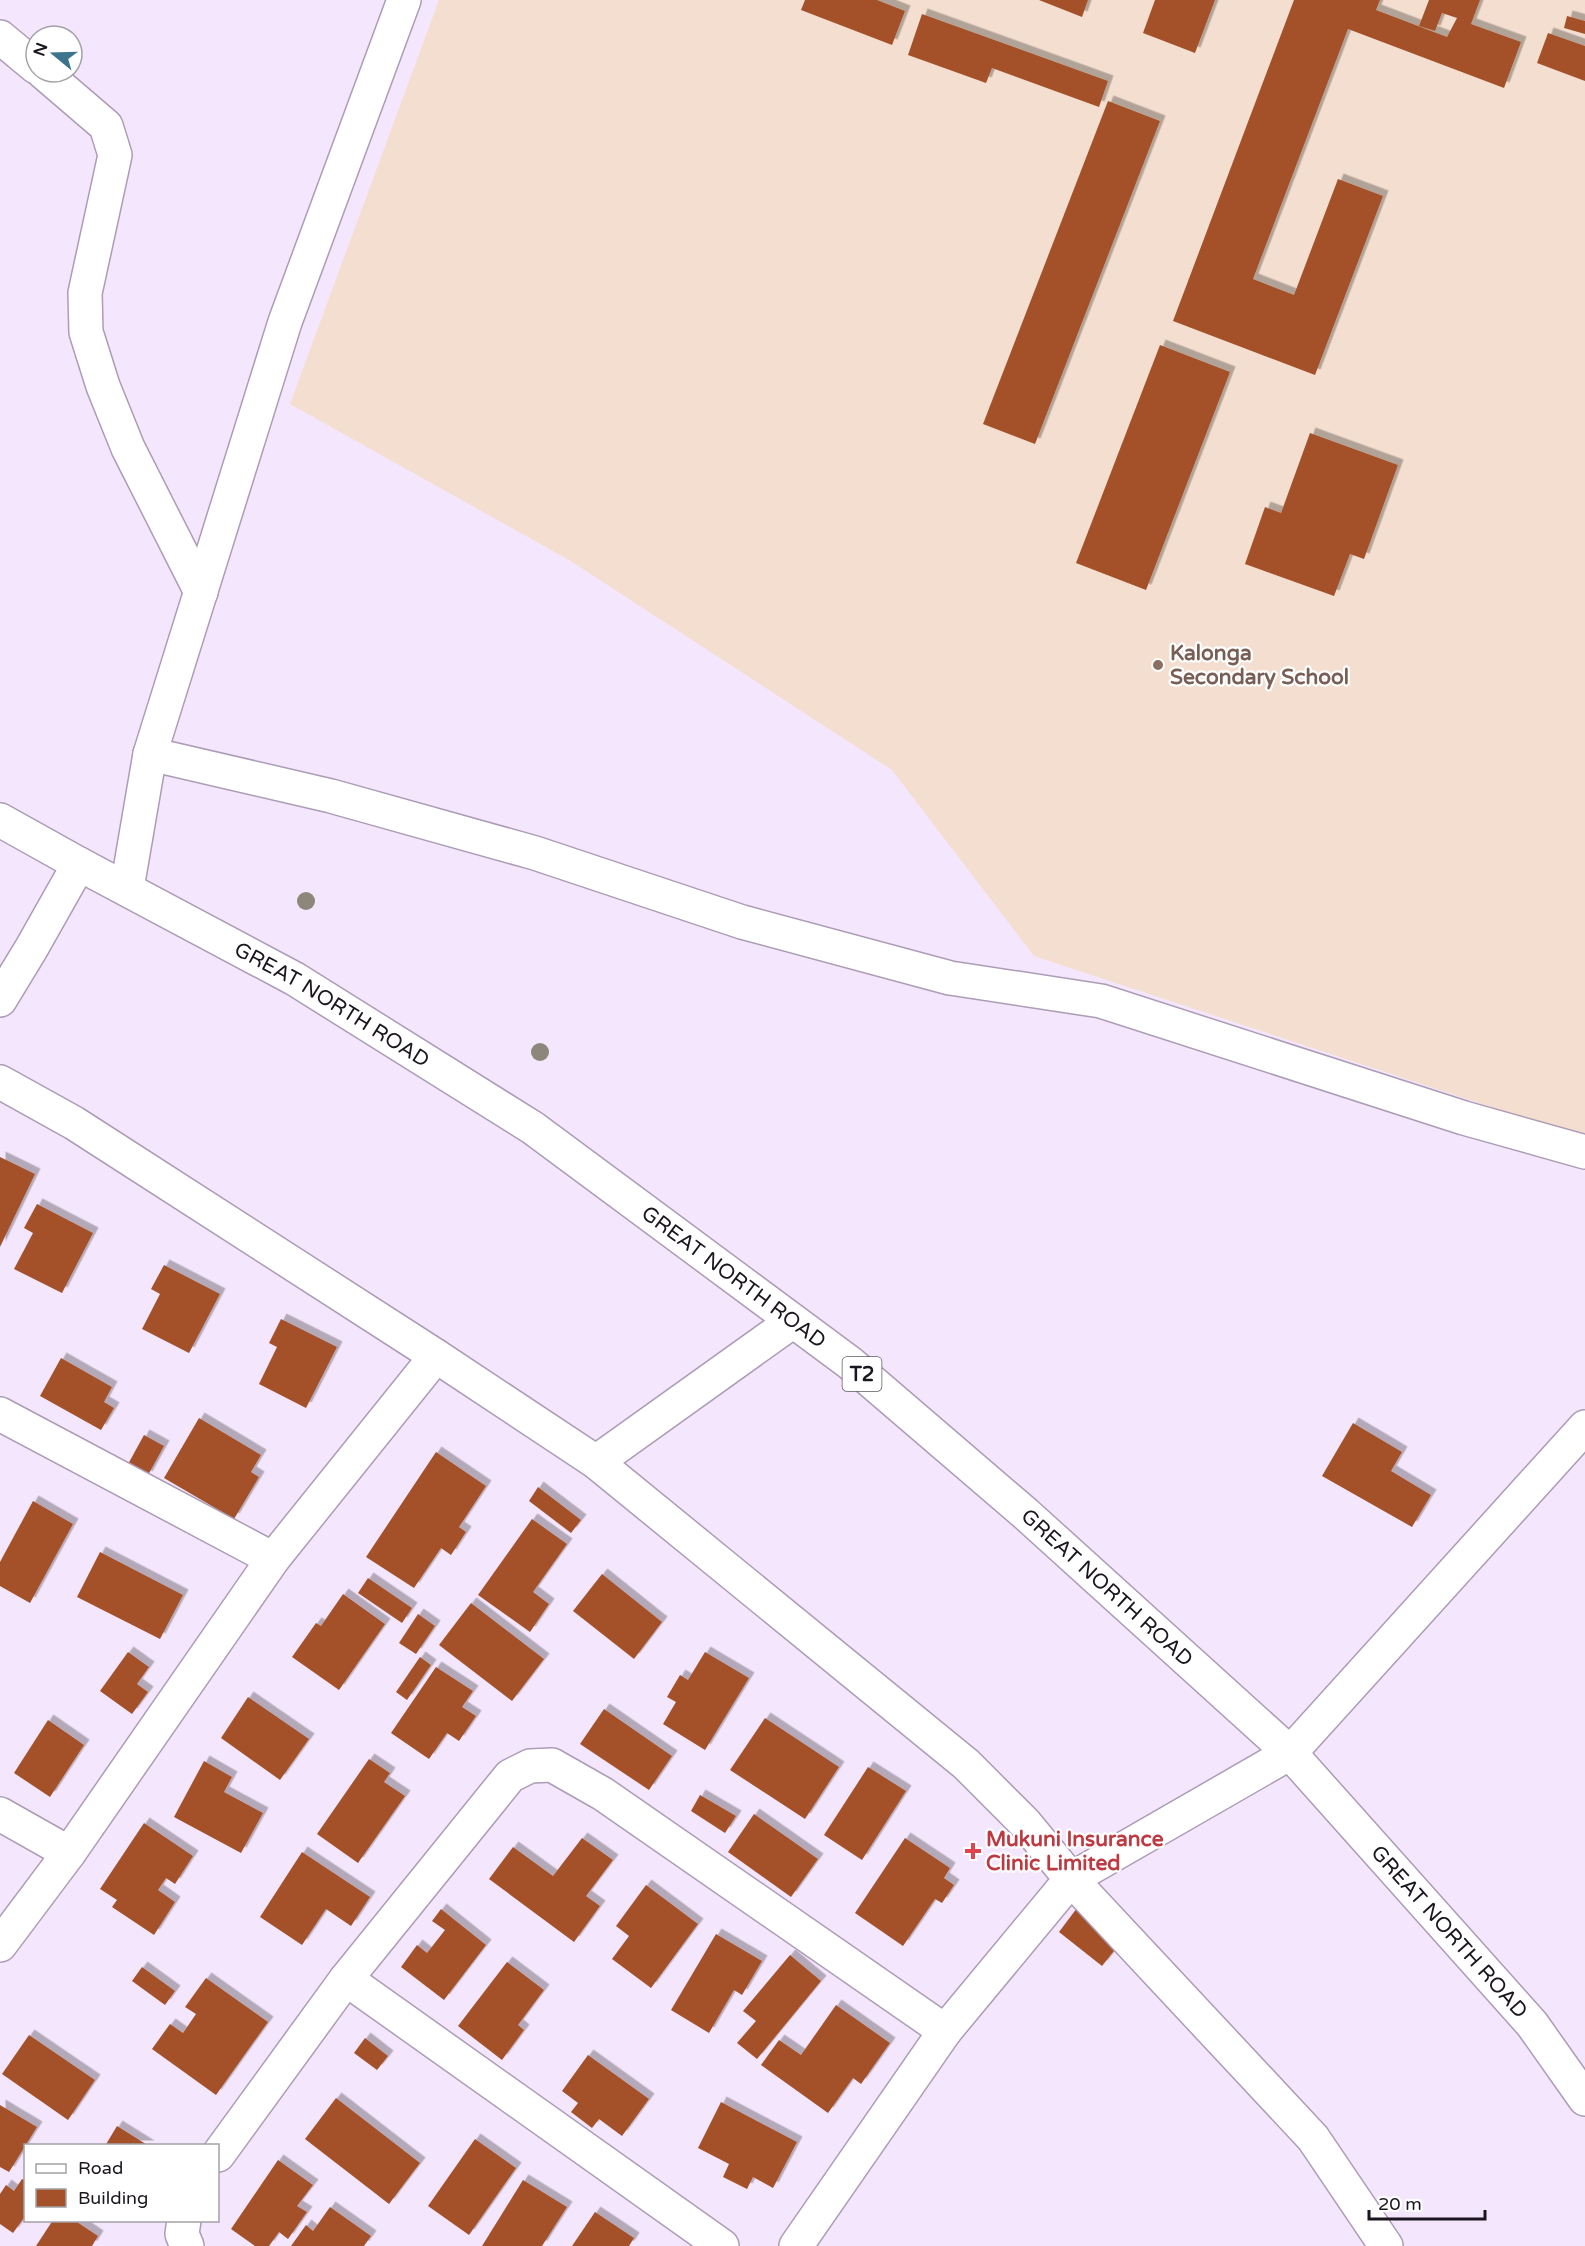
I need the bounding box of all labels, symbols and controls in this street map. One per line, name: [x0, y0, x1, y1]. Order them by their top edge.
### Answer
north arrow: [24, 24, 84, 84]
text: N: [29, 40, 52, 59]
place label: Kalonga Secondary School: [1170, 641, 1349, 690]
marker: Kalonga Secondary School: [1151, 658, 1165, 672]
street label: GREAT NORTH ROAD: [230, 937, 434, 1073]
street label: GREAT NORTH ROAD: [637, 1201, 831, 1354]
road number: T2: [842, 1357, 882, 1391]
street label: GREAT NORTH ROAD: [1016, 1504, 1198, 1672]
place label: Mukuni Insurance Clinic Limited: [986, 1827, 1164, 1876]
street label: GREAT NORTH ROAD: [1366, 1840, 1533, 2023]
marker: Mukuni Insurance Clinic Limited: [964, 1842, 982, 1860]
legend: [24, 2144, 219, 2222]
text: Road: [78, 2157, 123, 2179]
scale bar: [1369, 2183, 1484, 2221]
text: Building: [78, 2187, 148, 2209]
text: 20 m: [1378, 2193, 1422, 2215]

